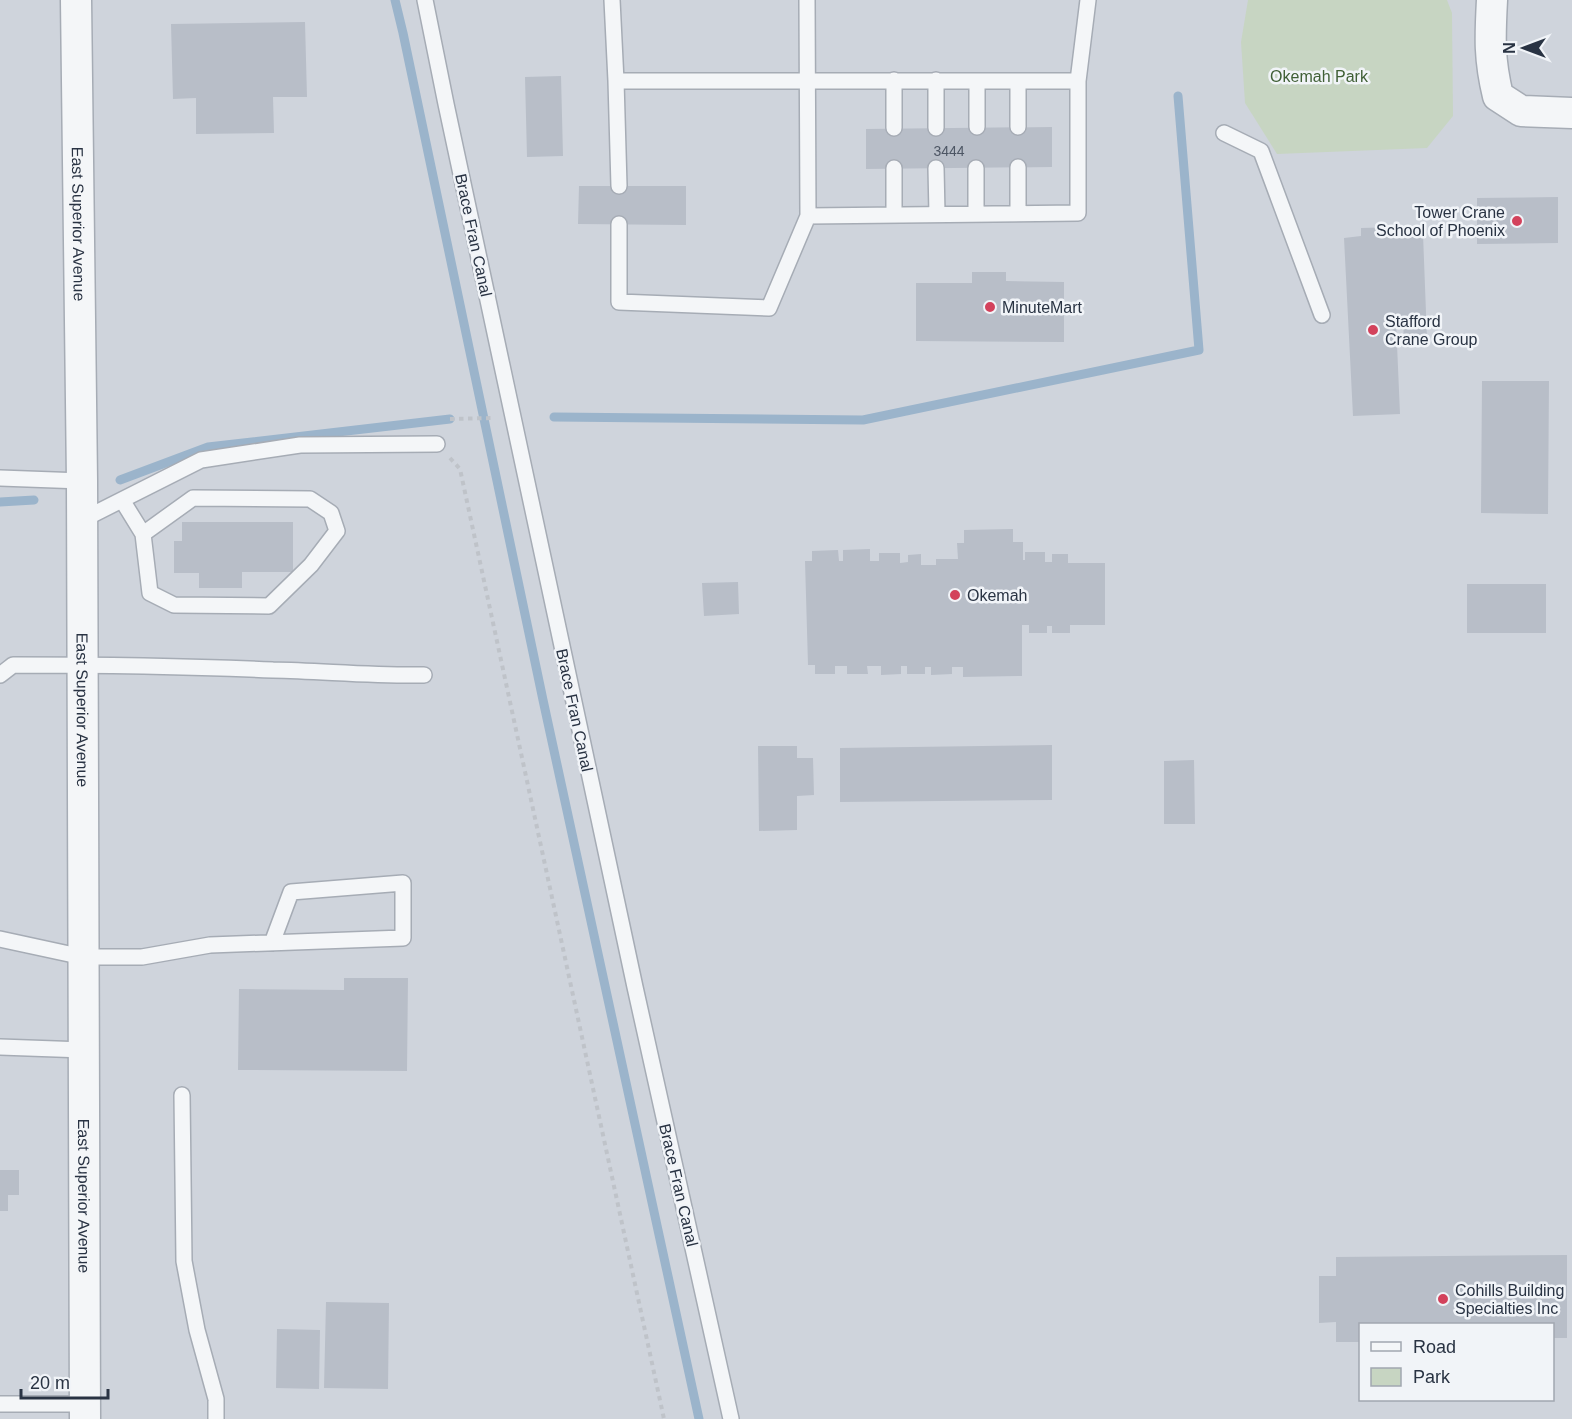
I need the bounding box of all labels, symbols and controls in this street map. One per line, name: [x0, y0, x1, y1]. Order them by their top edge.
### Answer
north arrow: [1494, 18, 1554, 78]
text: N: [1501, 42, 1518, 54]
park label: Okemah Park: [1270, 68, 1369, 85]
house number: 3444: [933, 143, 965, 159]
street label: East Superior Avenue: [69, 147, 88, 301]
street label: Brace Fran Canal: [452, 172, 495, 298]
place label: Tower Crane School of Phoenix: [1376, 204, 1505, 239]
marker: Tower Crane School of Phoenix: [1510, 214, 1524, 228]
place label: MinuteMart: [1002, 299, 1083, 316]
marker: MinuteMart: [983, 300, 997, 314]
place label: Stafford Crane Group: [1385, 313, 1478, 348]
marker: Stafford Crane Group: [1366, 323, 1380, 337]
place label: Okemah: [967, 587, 1027, 604]
marker: Okemah: [948, 588, 962, 602]
street label: East Superior Avenue: [73, 633, 91, 787]
street label: Brace Fran Canal: [553, 647, 596, 773]
street label: East Superior Avenue: [75, 1119, 93, 1273]
street label: Brace Fran Canal: [656, 1122, 701, 1248]
place label: Cohills Building Specialties Inc: [1455, 1282, 1564, 1317]
marker: Cohills Building Specialties Inc: [1436, 1292, 1450, 1306]
legend: [1359, 1323, 1554, 1401]
text: Road: [1413, 1337, 1456, 1357]
scale bar: [21, 1362, 108, 1400]
text: Park: [1413, 1367, 1451, 1387]
text: 20 m: [30, 1373, 70, 1393]

